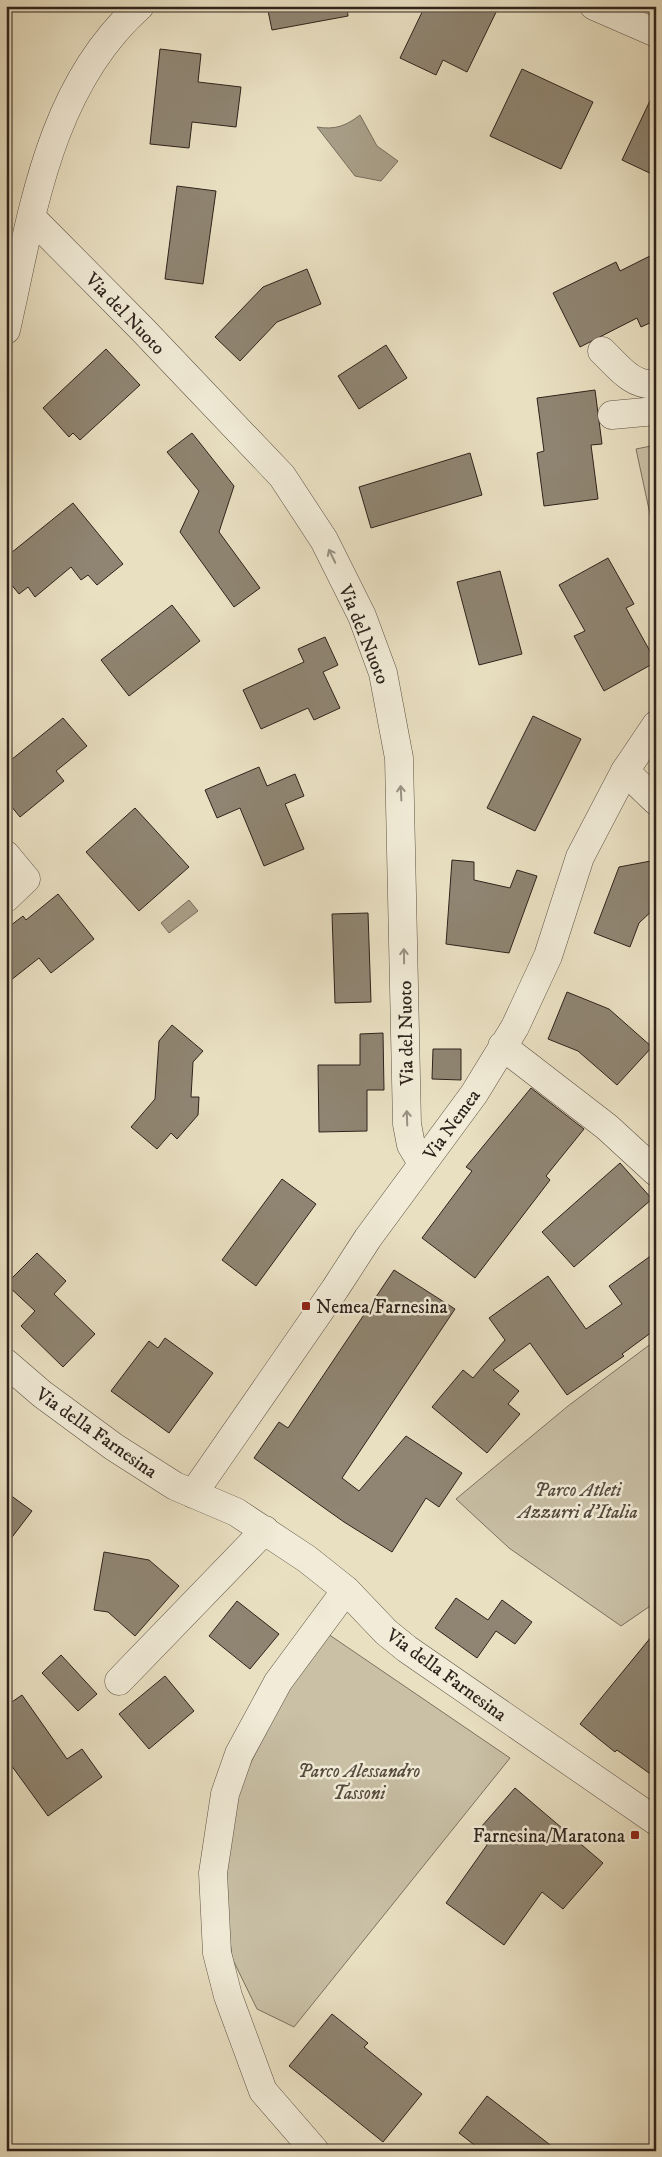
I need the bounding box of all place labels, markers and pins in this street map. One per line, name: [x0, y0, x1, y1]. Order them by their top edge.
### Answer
place label: Nemea/Farnesina: [316, 1296, 448, 1319]
marker: Nemea/Farnesina: [300, 1300, 312, 1312]
place label: Farnesina/Maratona: [473, 1825, 625, 1848]
marker: Farnesina/Maratona: [629, 1829, 641, 1841]

